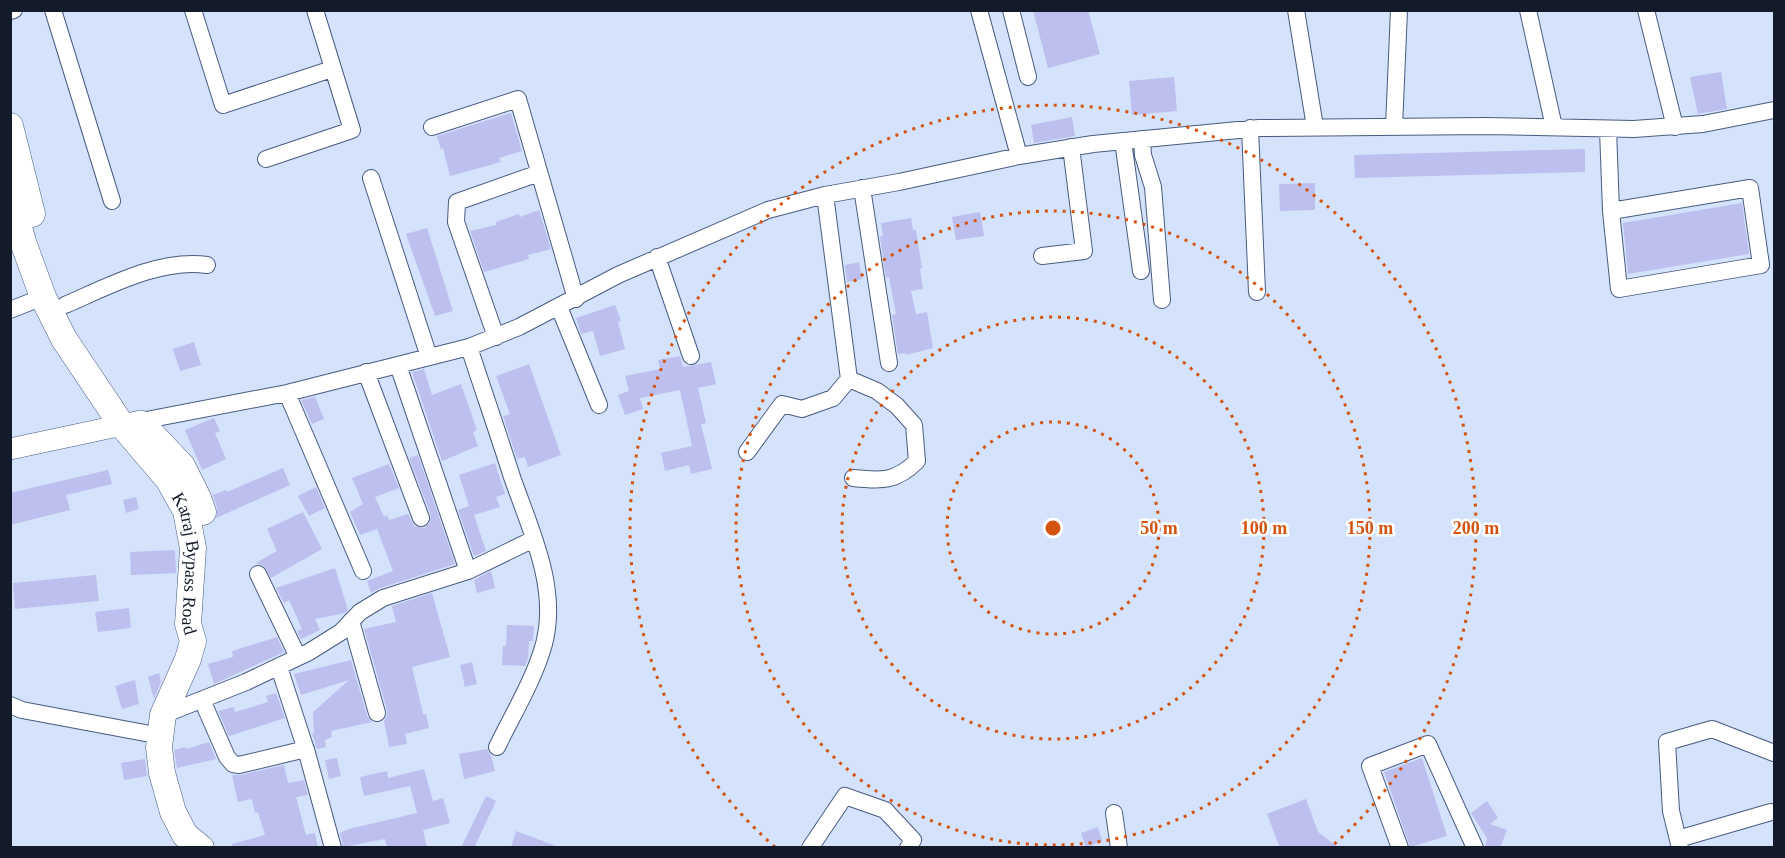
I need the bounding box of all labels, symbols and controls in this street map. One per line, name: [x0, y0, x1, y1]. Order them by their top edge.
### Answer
street label: Katraj Bypass Road: [168, 489, 204, 637]
centre of rings: [1043, 518, 1063, 538]
text: 50 m: [1140, 518, 1178, 538]
text: 100 m: [1241, 518, 1287, 538]
text: 150 m: [1347, 518, 1393, 538]
text: 200 m: [1453, 518, 1499, 538]

